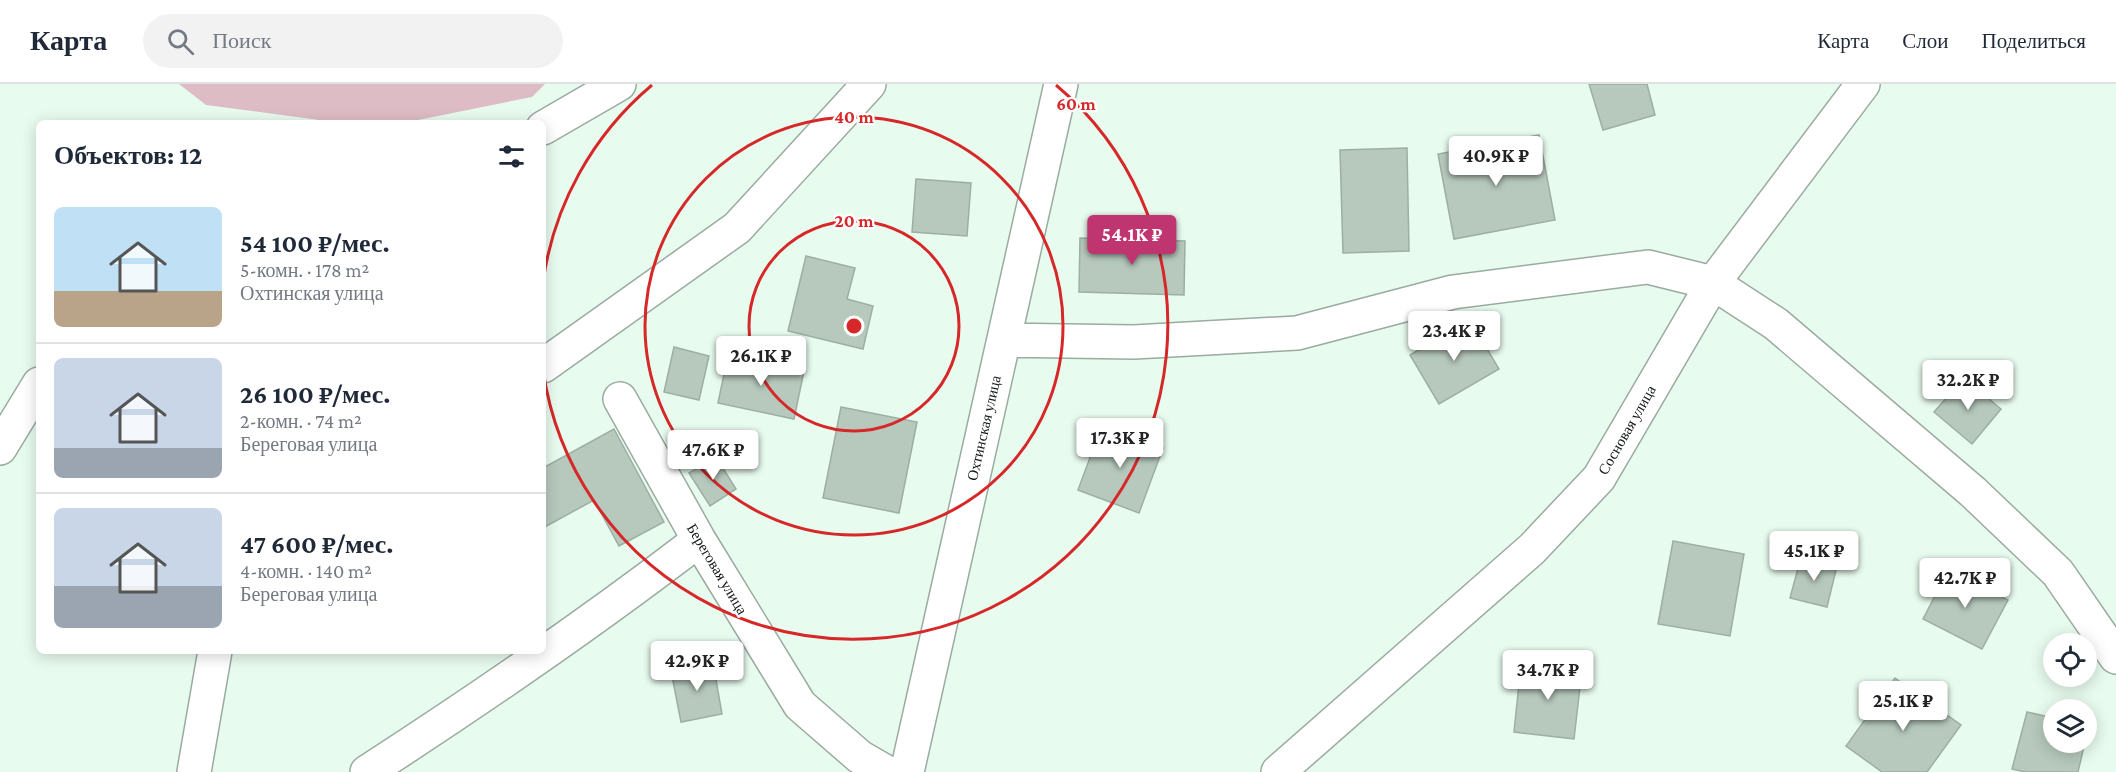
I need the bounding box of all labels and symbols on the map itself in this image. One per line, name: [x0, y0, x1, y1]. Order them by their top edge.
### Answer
text: 60 m: [1056, 94, 1096, 114]
text: 40 m: [834, 107, 874, 127]
pin: 40.9K ₽: [1441, 136, 1551, 187]
text: 20 m: [835, 211, 874, 231]
pin: 54.1K ₽: [1077, 215, 1187, 266]
pin: 23.4K ₽: [1399, 311, 1509, 362]
centre of rings: [844, 316, 864, 336]
pin: 26.1K ₽: [706, 336, 816, 387]
pin: 32.2K ₽: [1913, 360, 2023, 411]
street label: Охтинская улица: [964, 373, 1004, 482]
street label: Сосновая улица: [1595, 382, 1659, 477]
pin: 17.3K ₽: [1065, 418, 1175, 469]
pin: 47.6K ₽: [658, 430, 768, 481]
street label: Береговая улица: [684, 521, 751, 618]
pin: 45.1K ₽: [1759, 531, 1869, 582]
pin: 42.7K ₽: [1910, 558, 2020, 609]
pin: 42.9K ₽: [642, 641, 752, 692]
pin: 34.7K ₽: [1493, 650, 1603, 701]
pin: 25.1K ₽: [1848, 681, 1958, 732]

